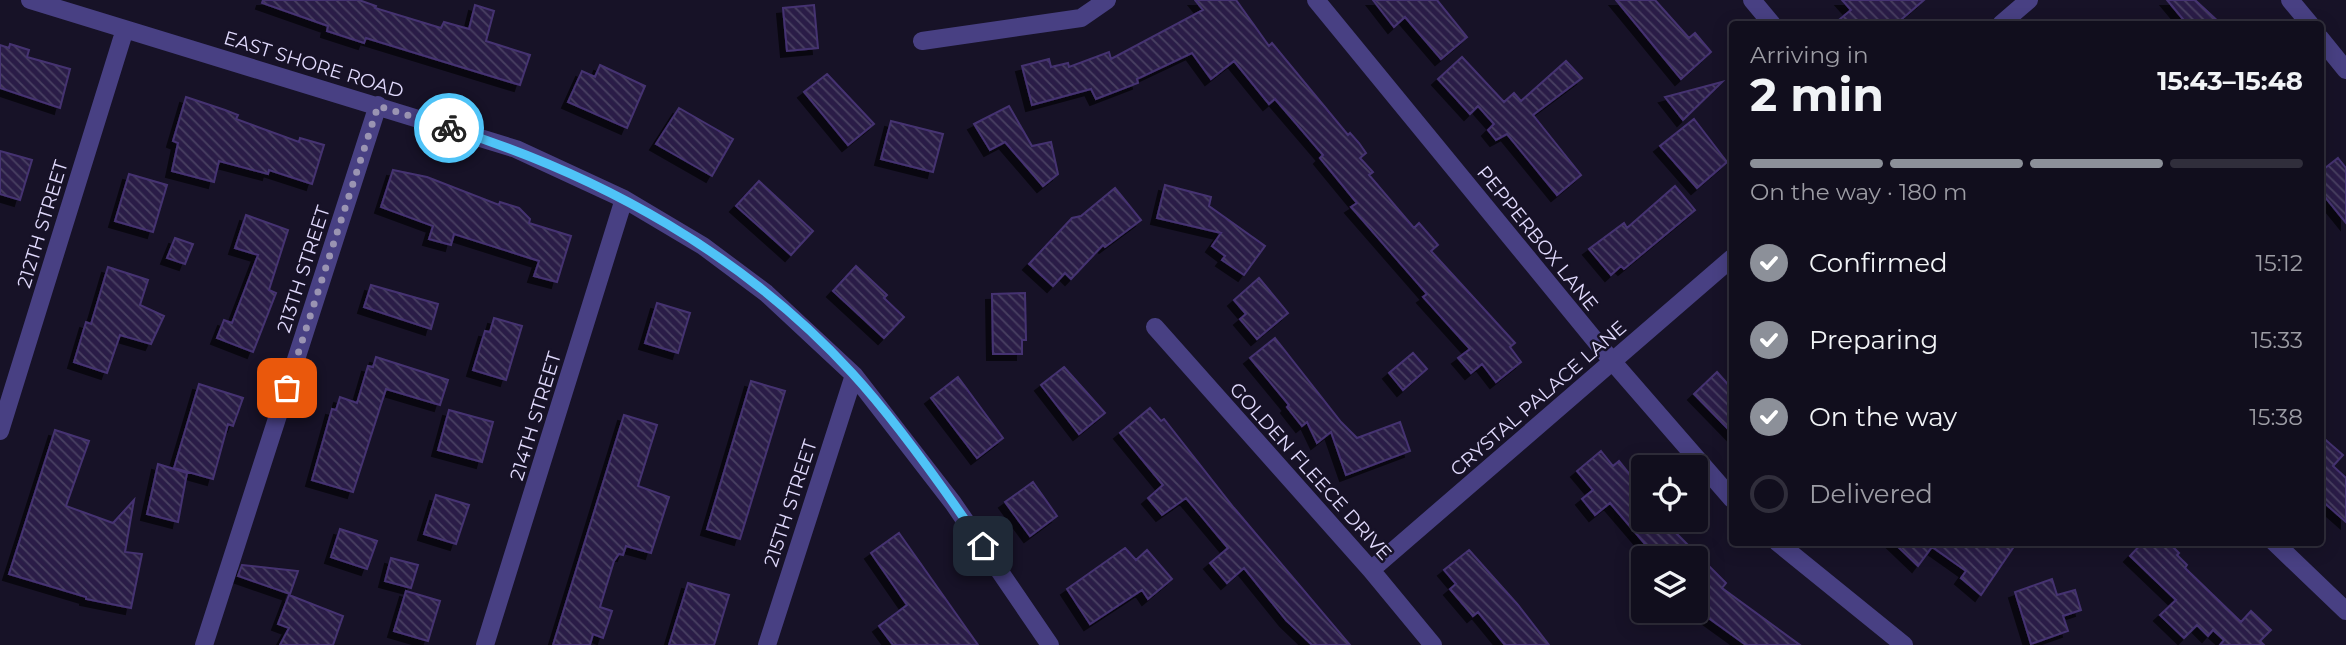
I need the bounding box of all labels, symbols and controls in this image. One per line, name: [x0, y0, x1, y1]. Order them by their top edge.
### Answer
street label: EAST SHORE ROAD: [221, 26, 407, 103]
text: Arriving in: [1750, 41, 1869, 69]
text: 15:43–15:48: [2157, 65, 2303, 97]
text: 2 min: [1750, 66, 1884, 123]
courier: [414, 93, 484, 163]
icon: bike: [430, 109, 468, 147]
street label: 212TH STREET: [12, 158, 73, 291]
street label: PEPPERBOX LANE: [1472, 161, 1603, 315]
text: On the way · 180 m: [1750, 178, 1968, 206]
street label: 213TH STREET: [272, 203, 335, 336]
icon: check: [1750, 244, 1788, 282]
text: Confirmed: [1809, 247, 1948, 279]
text: 15:12: [2255, 249, 2303, 277]
street label: CRYSTAL PALACE LANE: [1446, 316, 1631, 481]
icon: check: [1750, 321, 1788, 359]
text: Preparing: [1809, 324, 1938, 356]
text: 15:33: [2251, 326, 2303, 354]
street label: 214TH STREET: [505, 349, 566, 483]
pin: [257, 358, 317, 418]
icon: bag: [268, 369, 306, 407]
street label: GOLDEN FLEECE DRIVE: [1225, 378, 1396, 565]
icon: check: [1750, 398, 1788, 436]
text: On the way: [1809, 401, 1957, 433]
text: 15:38: [2249, 403, 2303, 431]
street label: 215TH STREET: [759, 437, 822, 569]
map controls: [1631, 455, 1708, 623]
button: locate: [1631, 455, 1708, 532]
text: Delivered: [1809, 478, 1933, 510]
pin: [953, 516, 1013, 576]
icon: home: [964, 527, 1002, 565]
button: layers: [1631, 546, 1708, 623]

